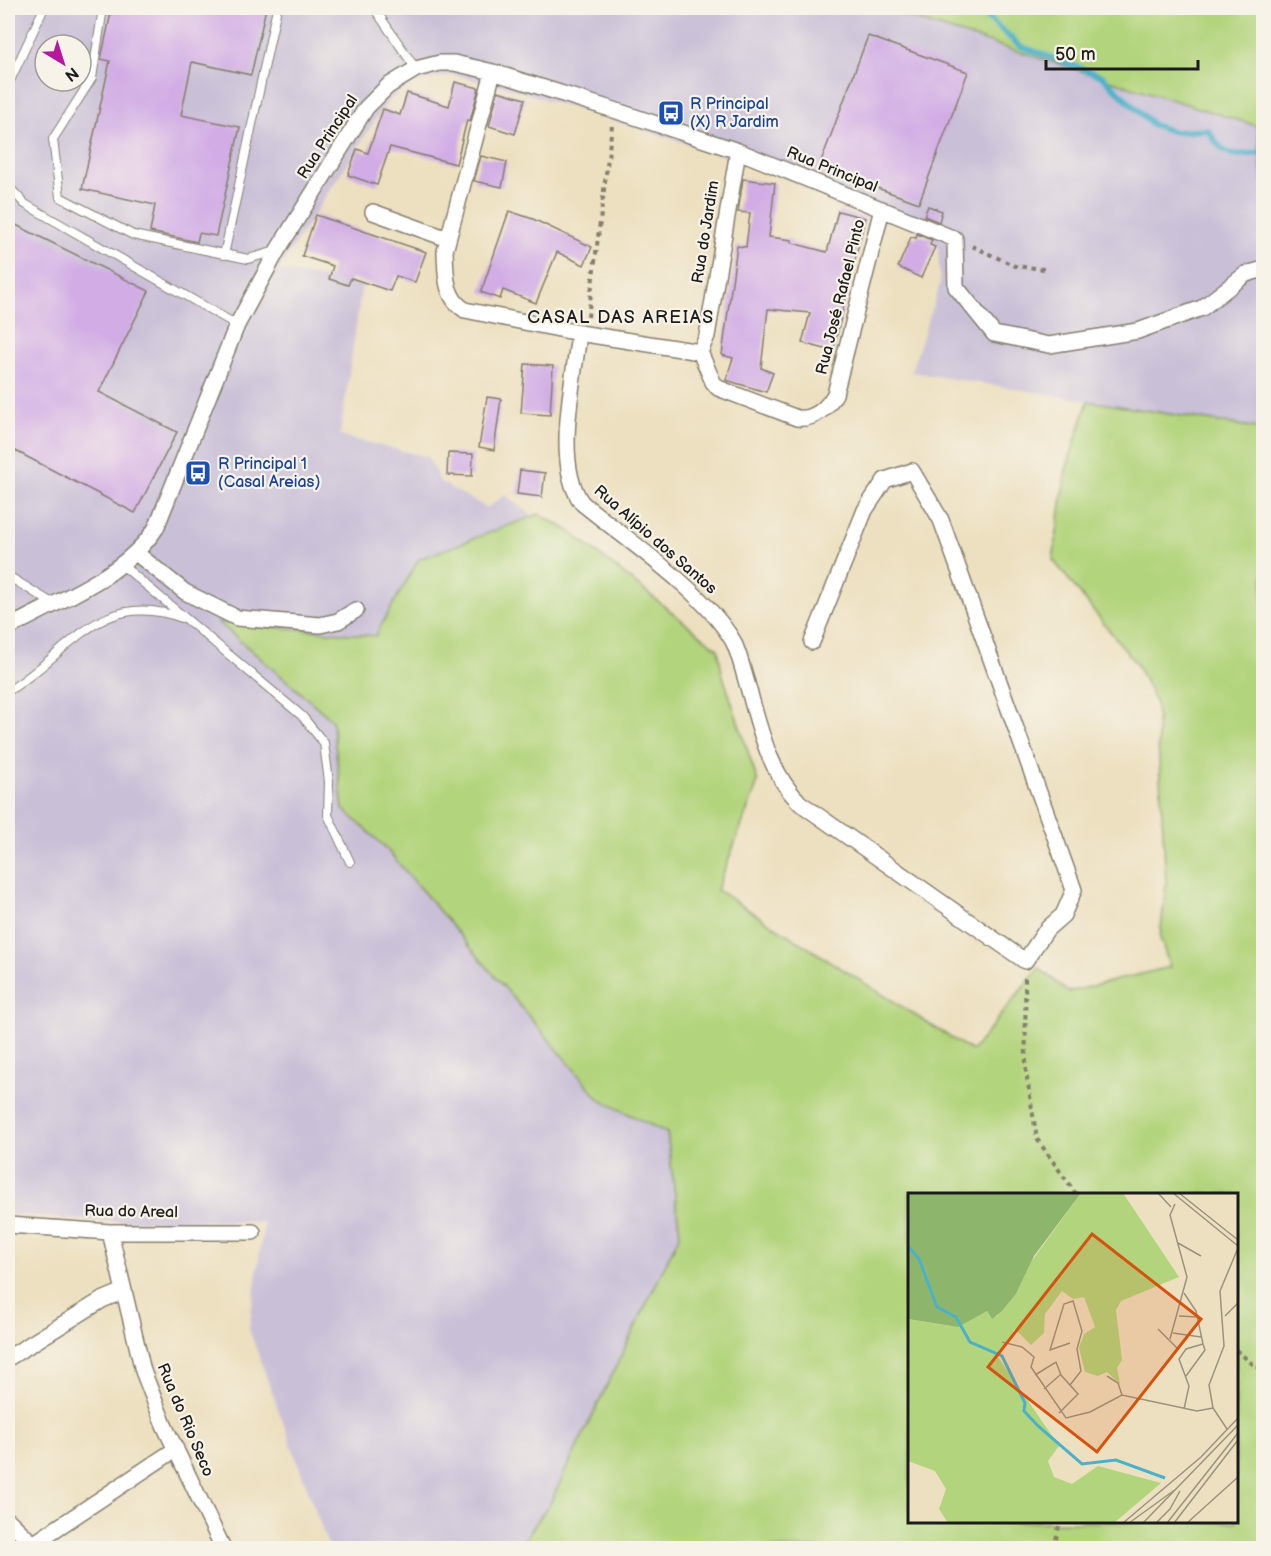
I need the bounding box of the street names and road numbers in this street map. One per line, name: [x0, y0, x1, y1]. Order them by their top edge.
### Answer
street label: Rua Principal: [294, 91, 362, 183]
street label: Rua Principal: [784, 143, 880, 197]
street label: Rua do Jardim: [688, 179, 724, 285]
street label: Rua José Rafael Pinto: [813, 217, 869, 377]
street label: Rua Alípio dos Santos: [590, 481, 720, 599]
street label: Rua do Areal: [84, 1202, 178, 1222]
street label: Rua do Rio Seco: [153, 1360, 217, 1480]

